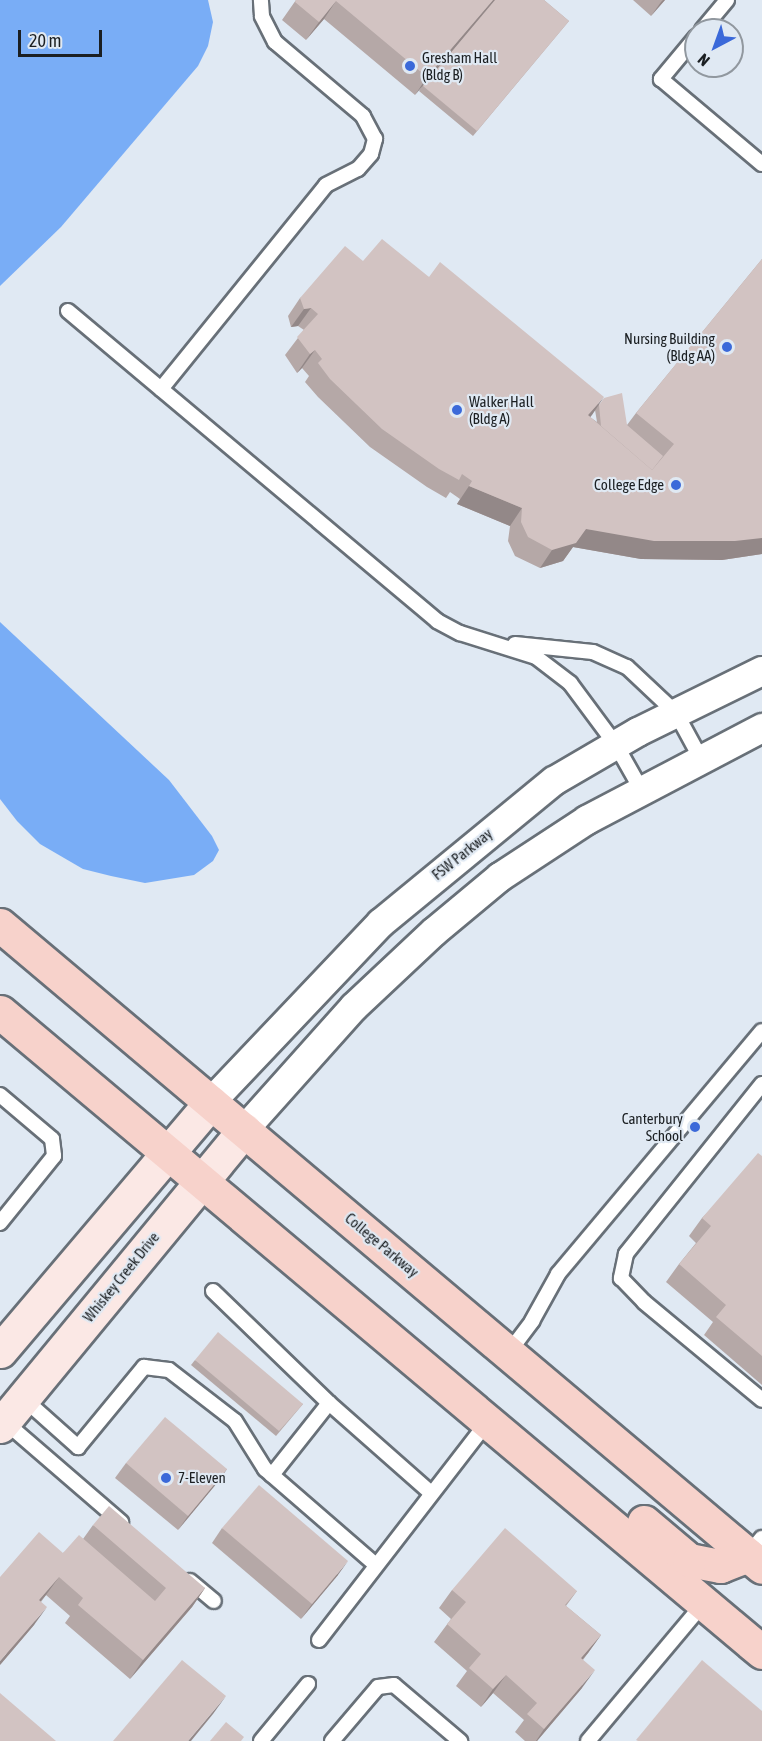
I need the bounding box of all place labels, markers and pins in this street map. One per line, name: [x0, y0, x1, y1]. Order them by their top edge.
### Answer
place label: Gresham Hall (Bldg B): [422, 48, 497, 83]
marker: Gresham Hall (Bldg B): [403, 59, 417, 73]
place label: Nursing Building (Bldg AA): [624, 329, 715, 364]
marker: Nursing Building (Bldg AA): [720, 340, 734, 354]
place label: Walker Hall (Bldg A): [469, 392, 534, 427]
marker: Walker Hall (Bldg A): [450, 403, 464, 417]
place label: College Edge: [594, 476, 664, 494]
marker: College Edge: [669, 478, 683, 492]
place label: Canterbury School: [622, 1109, 683, 1144]
marker: Canterbury School: [688, 1120, 702, 1134]
place label: 7-Eleven: [178, 1469, 226, 1487]
marker: 7-Eleven: [159, 1471, 173, 1485]

